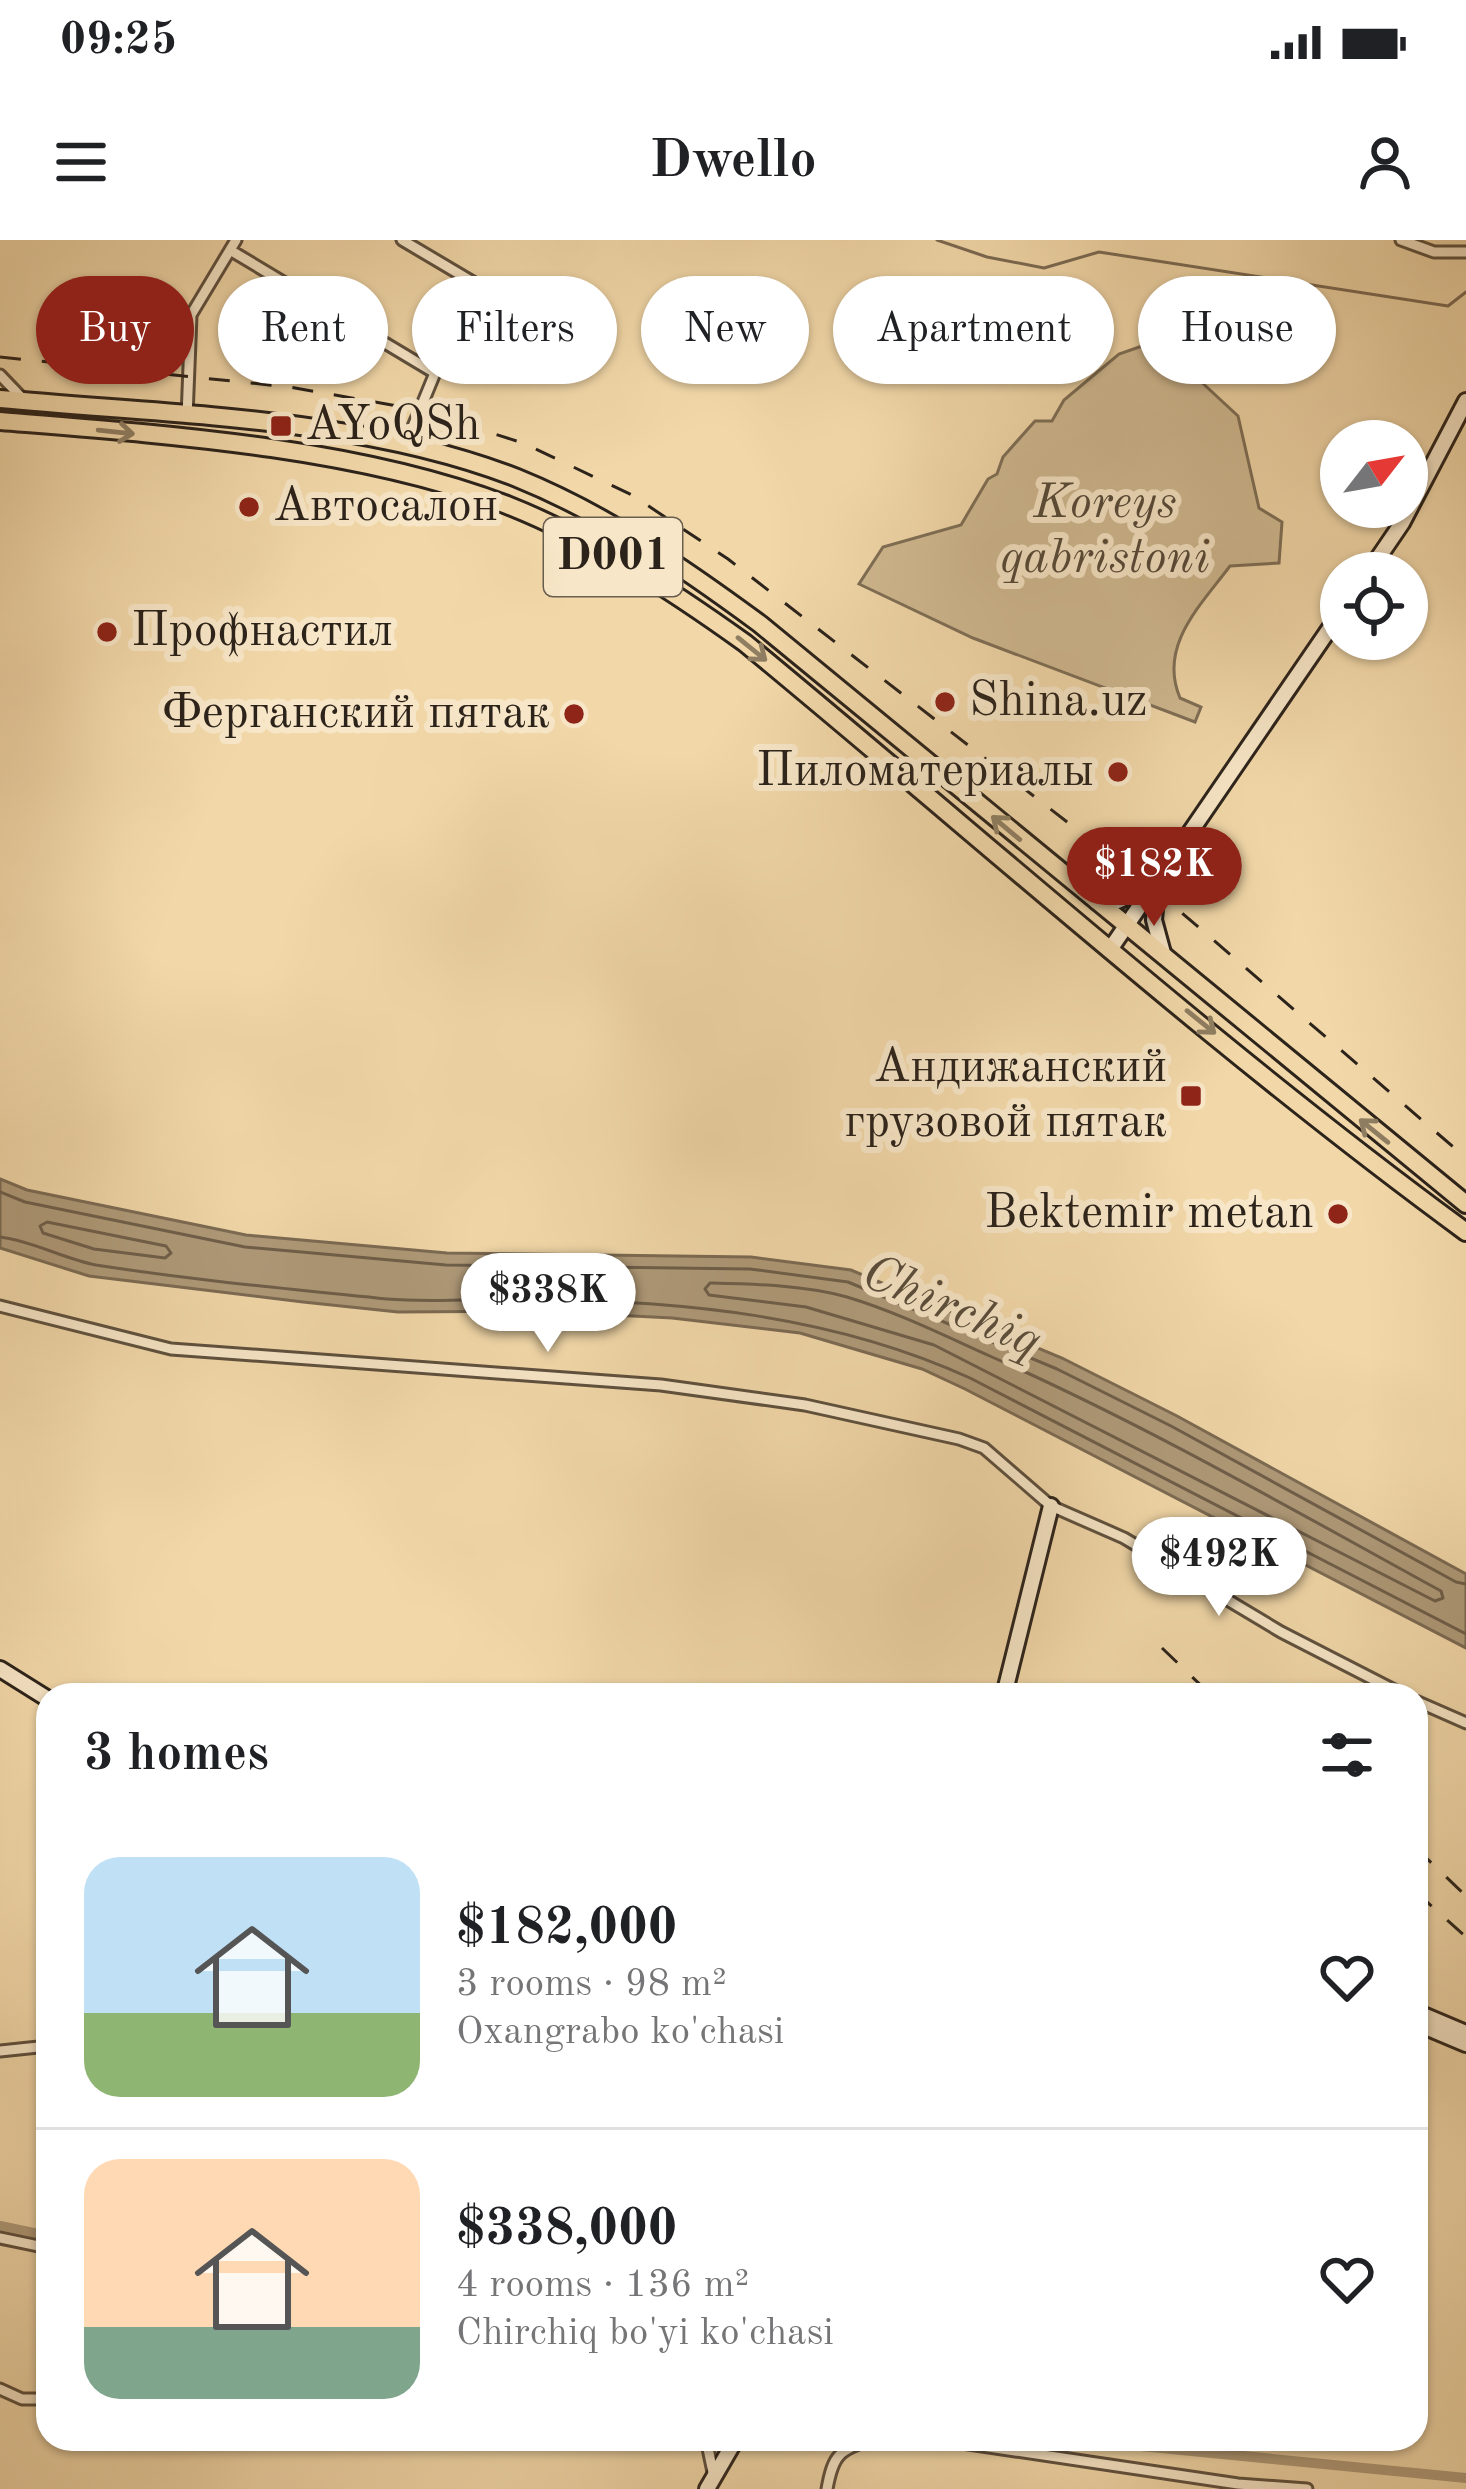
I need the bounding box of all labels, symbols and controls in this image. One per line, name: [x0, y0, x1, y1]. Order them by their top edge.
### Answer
text: 09:25: [60, 19, 177, 64]
icon: menu: [48, 129, 114, 195]
icon: person: [1352, 129, 1418, 195]
text: Dwello: [649, 135, 817, 189]
chip: Buy: [36, 276, 194, 384]
chip: Rent: [218, 276, 388, 384]
chip: Filters: [412, 276, 617, 384]
chip: New: [641, 276, 809, 384]
chip: Apartment: [833, 276, 1114, 384]
chip: House: [1138, 276, 1336, 384]
place label: AYoQSh: [305, 402, 481, 450]
marker: AYoQSh: [268, 413, 294, 439]
north arrow: [1320, 420, 1428, 528]
map controls: [1320, 420, 1428, 660]
one-way arrow: [96, 421, 135, 444]
park label: Koreys qabristoni: [1000, 480, 1210, 583]
place label: Автосалон: [273, 483, 498, 531]
marker: Автосалон: [236, 494, 262, 520]
road number: D001: [544, 518, 682, 596]
button: locate: [1320, 552, 1428, 660]
place label: Профнастил: [131, 608, 393, 657]
marker: Профнастил: [94, 619, 120, 645]
one-way arrow: [736, 635, 768, 662]
place label: Shina.uz: [969, 678, 1148, 726]
marker: Shina.uz: [932, 689, 958, 715]
place label: Ферганский пятак: [161, 690, 550, 738]
marker: Ферганский пятак: [561, 701, 587, 727]
place label: Пиломатериалы: [756, 748, 1094, 796]
marker: Пиломатериалы: [1105, 759, 1131, 785]
one-way arrow: [991, 815, 1022, 842]
pin: $182K: [1070, 827, 1238, 929]
text: $182K: [1094, 846, 1214, 885]
one-way arrow: [1185, 1008, 1217, 1035]
place label: Андижанский грузовой пятак: [844, 1044, 1167, 1147]
marker: Андижанский грузовой пятак: [1178, 1083, 1204, 1109]
one-way arrow: [1359, 1118, 1390, 1146]
place label: Bektemir metan: [984, 1190, 1314, 1238]
marker: Bektemir metan: [1325, 1201, 1351, 1227]
water label: Chirchiq: [854, 1248, 1048, 1368]
pin: $338K: [464, 1253, 632, 1355]
text: $338K: [488, 1272, 608, 1311]
pin: $492K: [1135, 1517, 1303, 1619]
text: $492K: [1159, 1536, 1279, 1575]
icon: filters: [1314, 1722, 1380, 1788]
text: 3 homes: [84, 1730, 269, 1781]
text: $182,000: [456, 1904, 677, 1955]
icon: home: [180, 1905, 324, 2049]
icon: heart: [1314, 1944, 1380, 2010]
text: 3 rooms · 98 m²: [456, 1965, 727, 2004]
text: Oxangrabo ko'chasi: [456, 2013, 784, 2052]
text: $338,000: [456, 2205, 677, 2256]
icon: home: [180, 2207, 324, 2351]
icon: heart: [1314, 2246, 1380, 2312]
text: 4 rooms · 136 m²: [456, 2266, 749, 2305]
text: Chirchiq bo'yi ko'chasi: [456, 2314, 834, 2353]

